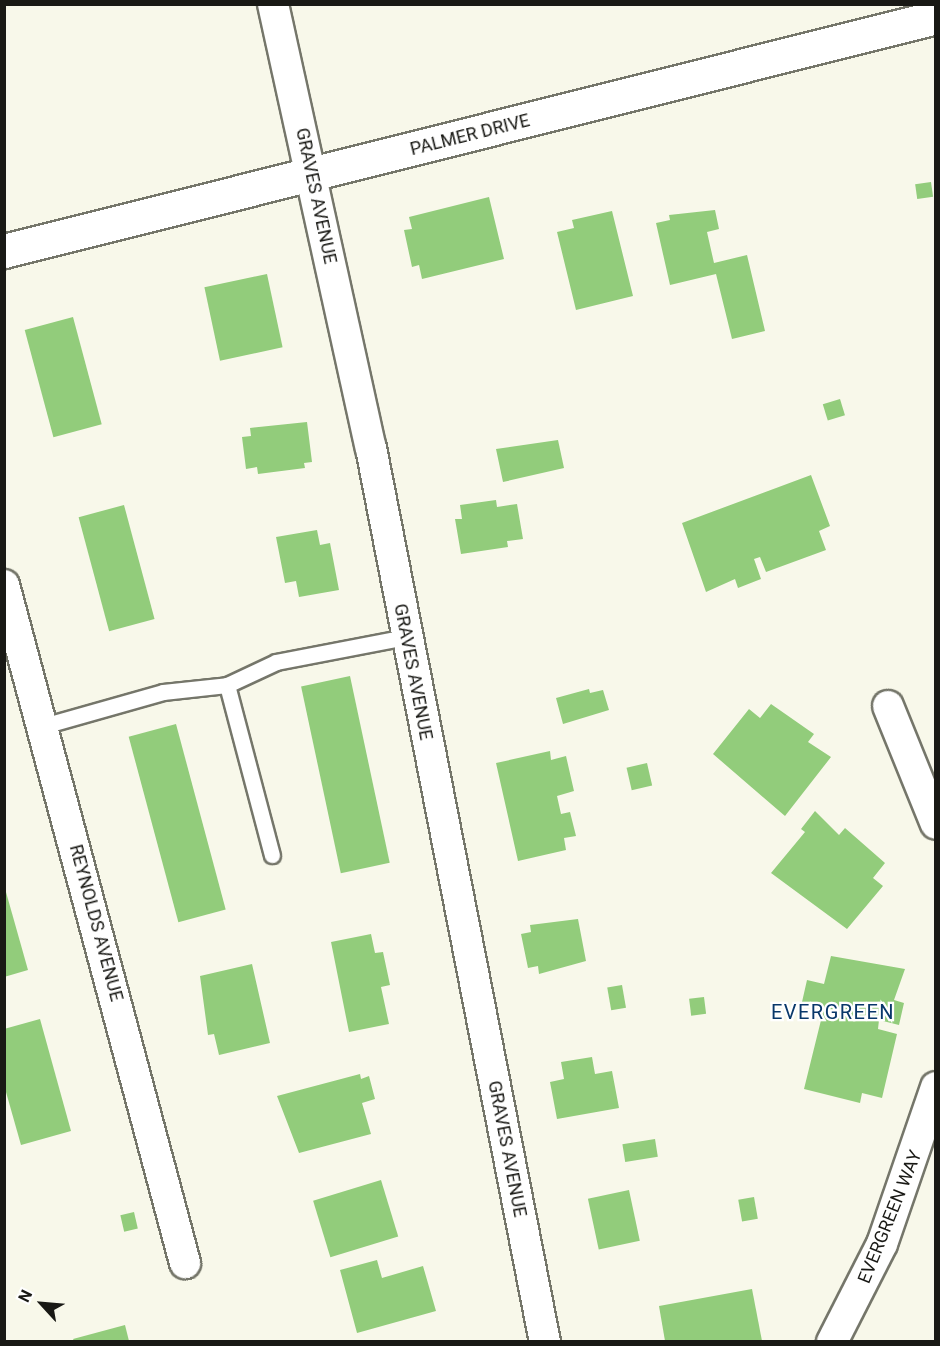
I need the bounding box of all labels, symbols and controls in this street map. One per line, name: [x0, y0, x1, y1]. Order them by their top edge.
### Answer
street label: PALMER DRIVE: [408, 110, 532, 160]
street label: GRAVES AVENUE: [291, 126, 341, 266]
street label: GRAVES AVENUE: [389, 602, 437, 742]
street label: REYNOLDS AVENUE: [65, 842, 127, 1004]
district label: EVERGREEN: [771, 1000, 895, 1024]
street label: GRAVES AVENUE: [483, 1079, 531, 1219]
street label: EVERGREEN WAY: [853, 1147, 927, 1287]
north arrow: [12, 1274, 72, 1334]
text: N: [14, 1287, 36, 1305]

